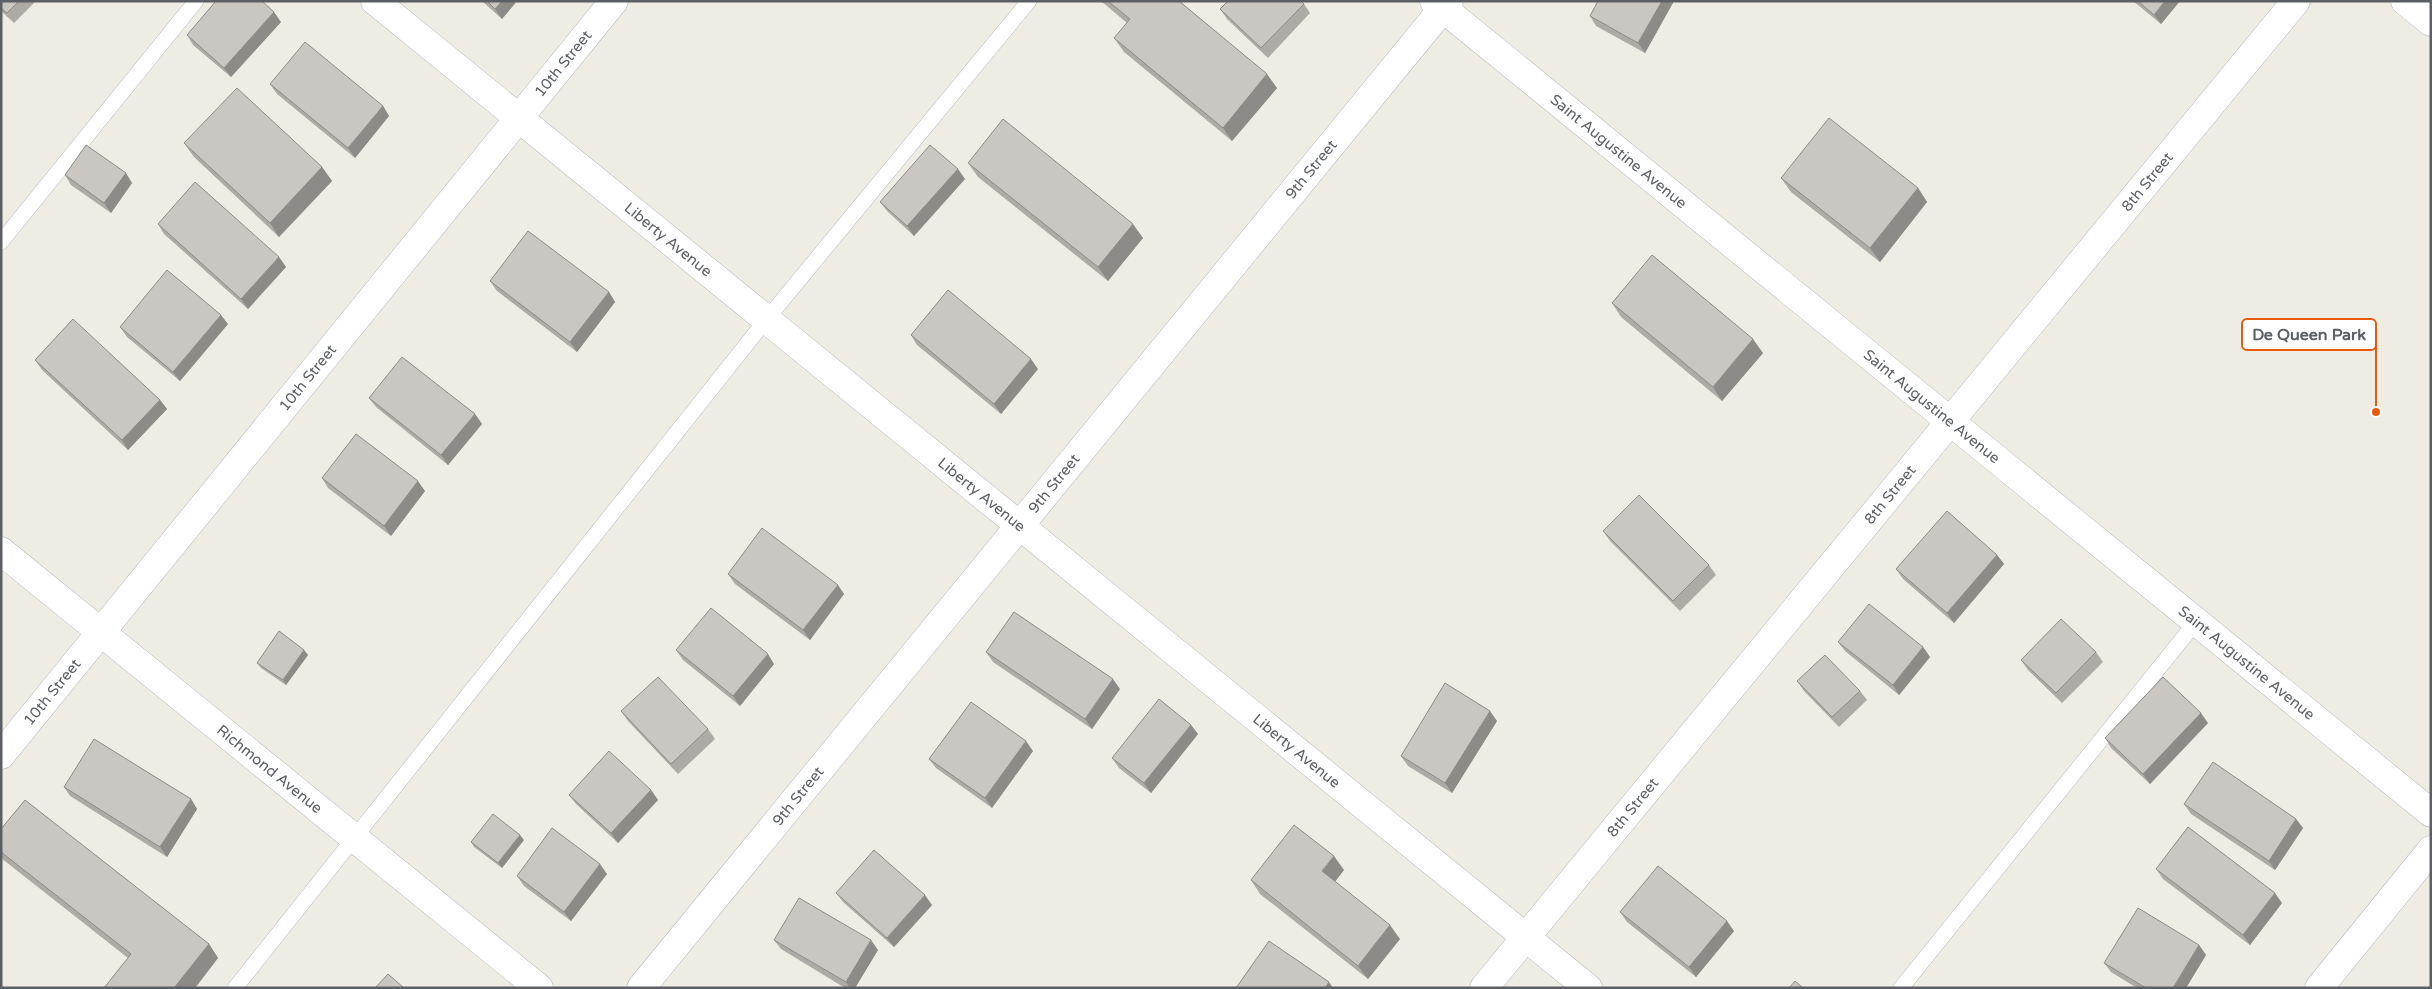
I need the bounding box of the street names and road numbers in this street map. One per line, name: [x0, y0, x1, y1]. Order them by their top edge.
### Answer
street label: 10th Street: [531, 27, 596, 101]
street label: Saint Augustine Avenue: [1547, 90, 1690, 212]
street label: 9th Street: [1282, 136, 1341, 203]
street label: 8th Street: [2118, 148, 2177, 215]
street label: Liberty Avenue: [621, 199, 716, 280]
street label: 10th Street: [275, 341, 340, 415]
street label: Saint Augustine Avenue: [1860, 346, 2004, 467]
street label: 9th Street: [1025, 450, 1084, 517]
street label: Liberty Avenue: [934, 454, 1029, 535]
street label: 8th Street: [1860, 461, 1920, 528]
street label: Saint Augustine Avenue: [2175, 602, 2318, 724]
street label: 10th Street: [20, 655, 85, 729]
street label: Liberty Avenue: [1249, 710, 1344, 792]
street label: Richmond Avenue: [213, 721, 326, 817]
street label: 9th Street: [769, 763, 828, 829]
street label: 8th Street: [1603, 774, 1662, 840]

